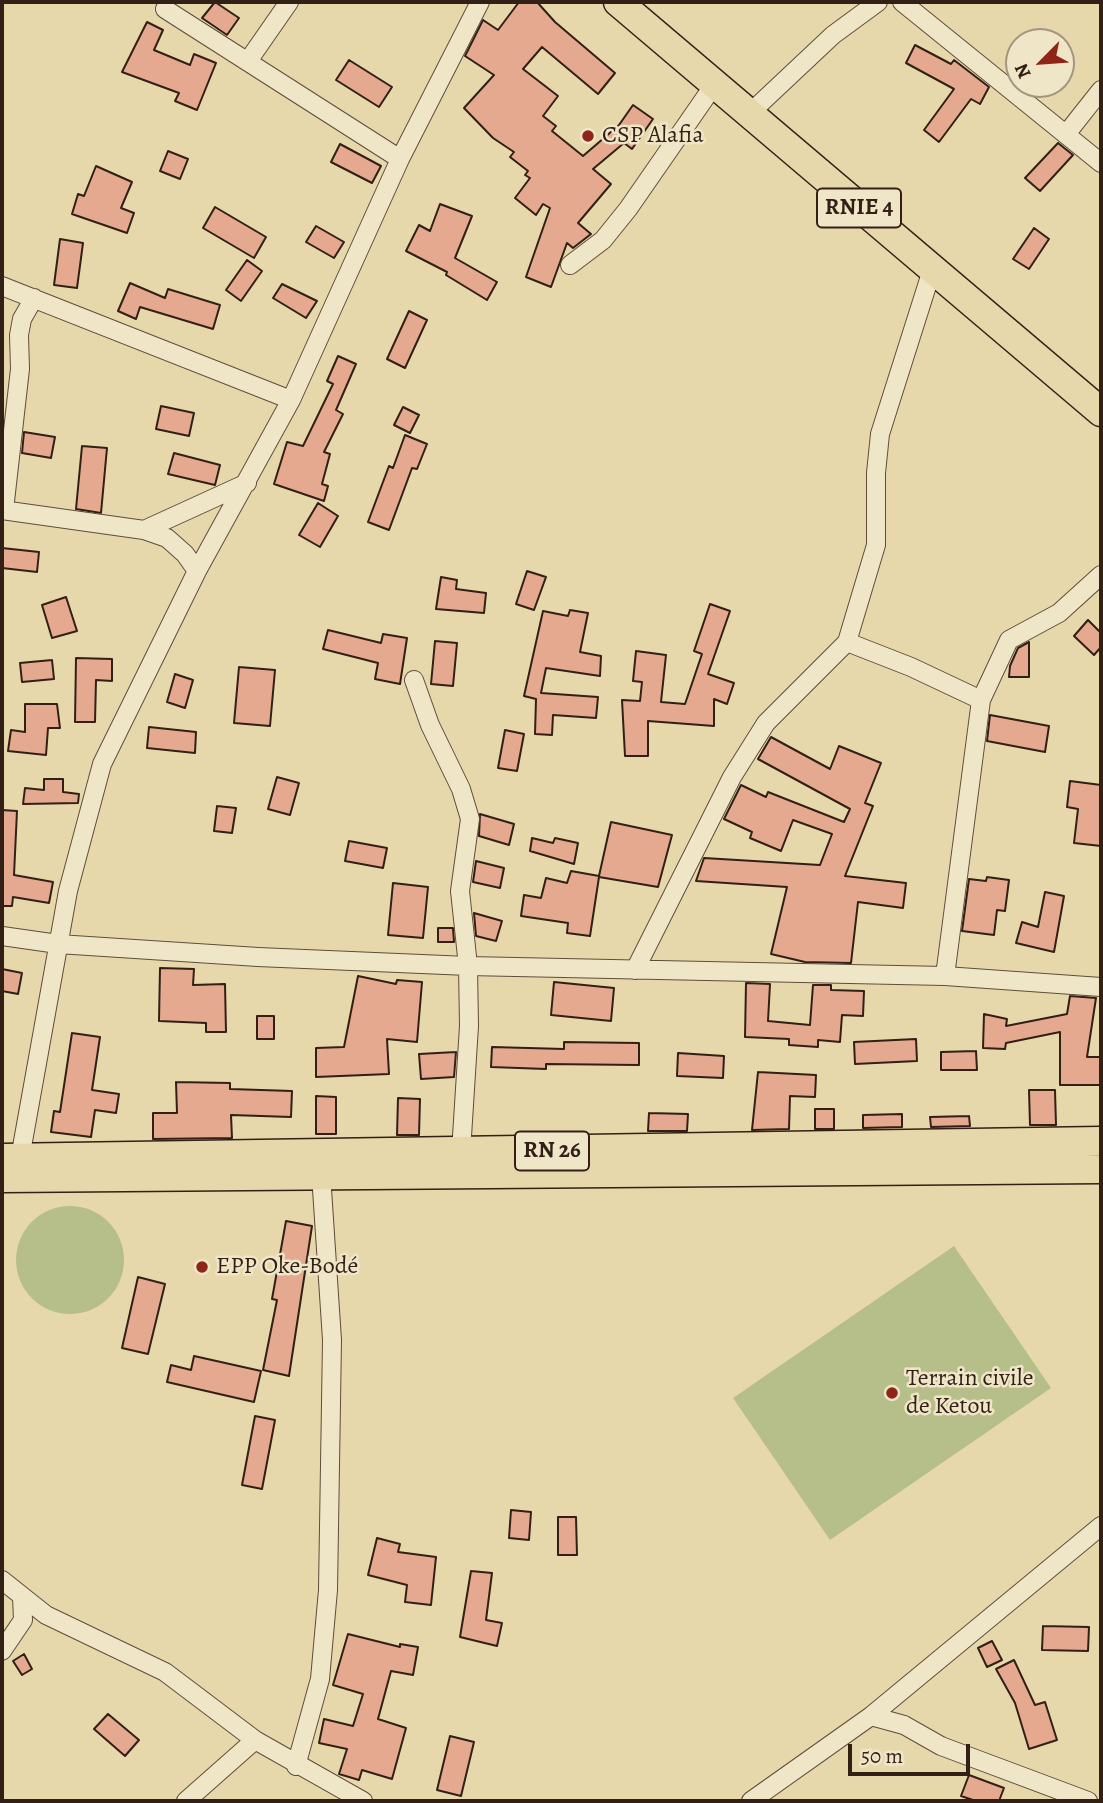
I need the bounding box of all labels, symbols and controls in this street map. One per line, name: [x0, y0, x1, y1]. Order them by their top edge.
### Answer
north arrow: [1005, 28, 1075, 98]
text: N: [1008, 59, 1037, 83]
place label: CSP Alafia: [602, 122, 704, 150]
marker: CSP Alafia: [580, 128, 596, 144]
road number: RNIE 4: [817, 188, 901, 228]
road number: RN 26: [515, 1132, 589, 1170]
place label: EPP Oke-Bodé: [216, 1253, 358, 1281]
marker: EPP Oke-Bodé: [194, 1259, 210, 1275]
place label: Terrain civile de Ketou: [906, 1365, 1033, 1421]
marker: Terrain civile de Ketou: [884, 1385, 900, 1401]
scale bar: [851, 1730, 974, 1774]
text: 50 m: [861, 1742, 903, 1770]

